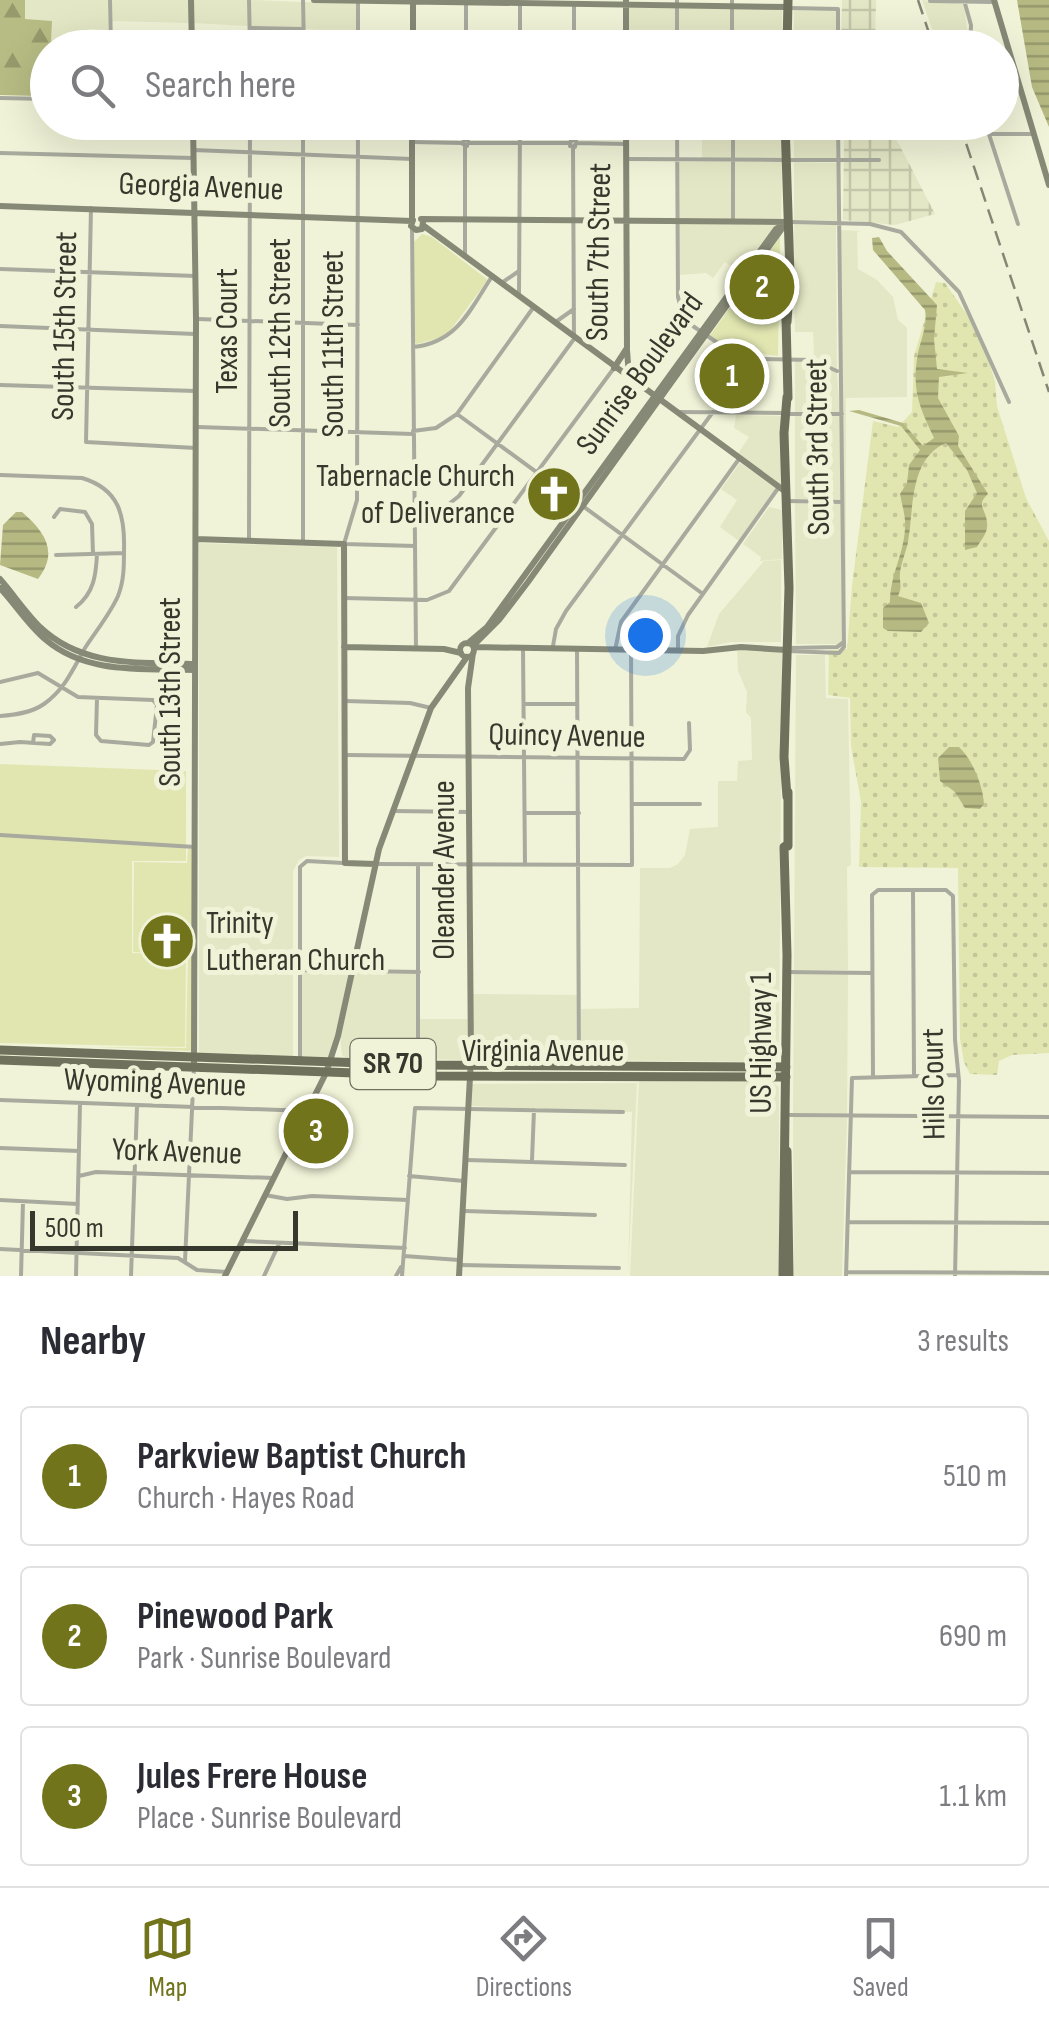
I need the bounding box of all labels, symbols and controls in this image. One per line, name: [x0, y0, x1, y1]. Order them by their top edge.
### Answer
search box: [30, 30, 1019, 140]
icon: search: [65, 58, 120, 113]
text: Search here: [145, 63, 296, 108]
street label: South 7th Street: [578, 163, 620, 341]
street label: Georgia Avenue: [118, 165, 284, 209]
street label: South 15th Street: [44, 231, 86, 421]
street label: South 12th Street: [261, 238, 300, 428]
street label: South 11th Street: [314, 250, 353, 438]
pin: 2: [730, 250, 794, 324]
street label: Texas Court: [208, 268, 247, 394]
street label: Sunrise Boulevard: [568, 285, 712, 463]
pin: 1: [700, 338, 764, 414]
street label: South 3rd Street: [797, 358, 839, 536]
place label: Tabernacle Church of Deliverance: [316, 457, 515, 533]
church icon: Tabernacle Church of Deliverance: [524, 464, 584, 524]
street label: South 13th Street: [151, 597, 190, 787]
your location: [620, 610, 671, 661]
street label: Quincy Avenue: [488, 715, 646, 757]
street label: Oleander Avenue: [425, 780, 464, 960]
place label: Trinity Lutheran Church: [206, 904, 385, 980]
church icon: Trinity Lutheran Church: [137, 911, 197, 971]
street label: US Highway 1: [742, 972, 781, 1114]
street label: Hills Court: [914, 1028, 954, 1140]
street label: Virginia Avenue: [462, 1032, 624, 1071]
road number: SR 70: [350, 1039, 436, 1089]
street label: Wyoming Avenue: [63, 1060, 247, 1106]
pin: 3: [284, 1094, 348, 1168]
street label: York Avenue: [111, 1130, 243, 1174]
scale bar: [30, 1206, 298, 1250]
text: 500 m: [45, 1212, 104, 1245]
text: Nearby: [40, 1316, 146, 1367]
text: 3 results: [917, 1322, 1009, 1361]
text: Parkview Baptist Church: [137, 1434, 466, 1479]
text: 1: [68, 1457, 81, 1496]
text: 510 m: [943, 1457, 1007, 1496]
text: Church · Hayes Road: [137, 1479, 355, 1518]
text: Pinewood Park: [137, 1594, 333, 1639]
text: 2: [67, 1617, 82, 1656]
text: 690 m: [939, 1617, 1007, 1656]
text: Park · Sunrise Boulevard: [137, 1639, 391, 1678]
text: Jules Frere House: [137, 1754, 367, 1799]
text: 3: [67, 1777, 82, 1816]
text: 1.1 km: [940, 1777, 1007, 1816]
text: Place · Sunrise Boulevard: [137, 1799, 402, 1838]
tab: Map: [140, 1911, 195, 2004]
tab: Directions: [476, 1911, 572, 2004]
tab: Saved: [853, 1911, 909, 2004]

